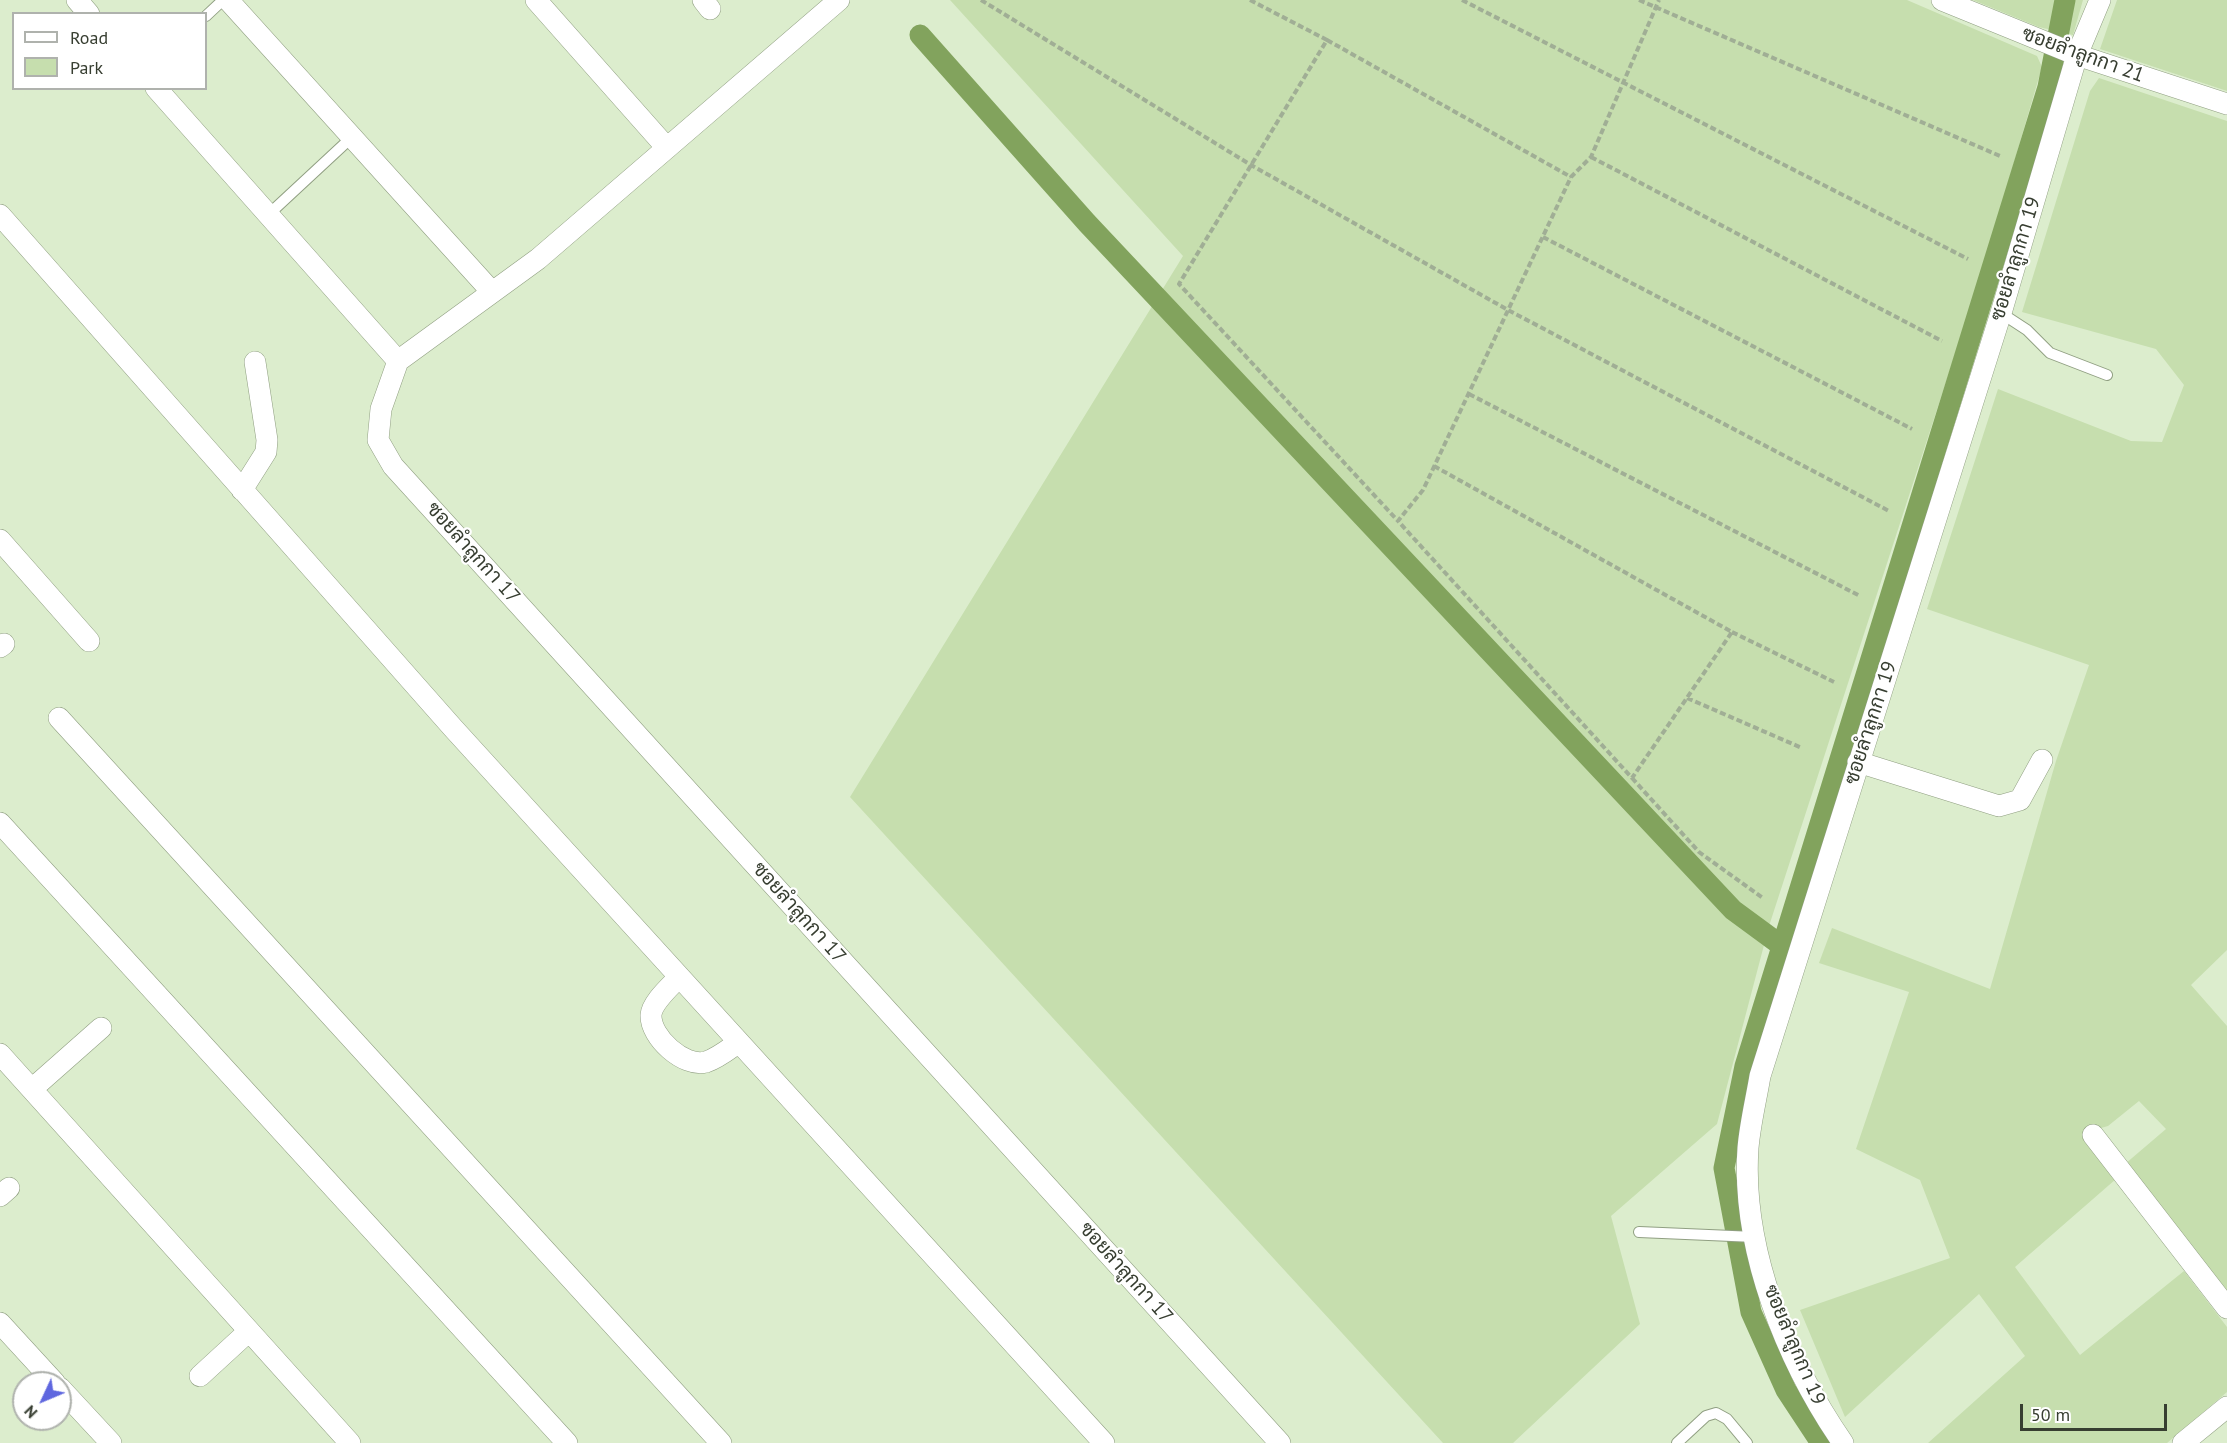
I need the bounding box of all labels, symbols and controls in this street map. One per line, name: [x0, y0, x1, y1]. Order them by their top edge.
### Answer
legend: [12, 12, 207, 90]
street label: ซอยลำลูกกา 21: [2019, 22, 2147, 88]
text: Road: [70, 26, 108, 49]
text: Park: [70, 56, 103, 79]
street label: ซอยลำลูกกา 19: [1986, 194, 2046, 324]
street label: ซอยลำลูกกา 17: [421, 497, 525, 609]
street label: ซอยลำลูกกา 19: [1840, 658, 1902, 788]
street label: ซอยลำลูกกา 17: [747, 857, 851, 969]
street label: ซอยลำลูกกา 17: [1074, 1217, 1178, 1329]
street label: ซอยลำลูกกา 19: [1758, 1281, 1830, 1409]
north arrow: [12, 1371, 72, 1431]
scale bar: [2023, 1392, 2170, 1430]
text: N: [20, 1401, 41, 1423]
text: 50 m: [2031, 1403, 2070, 1426]

